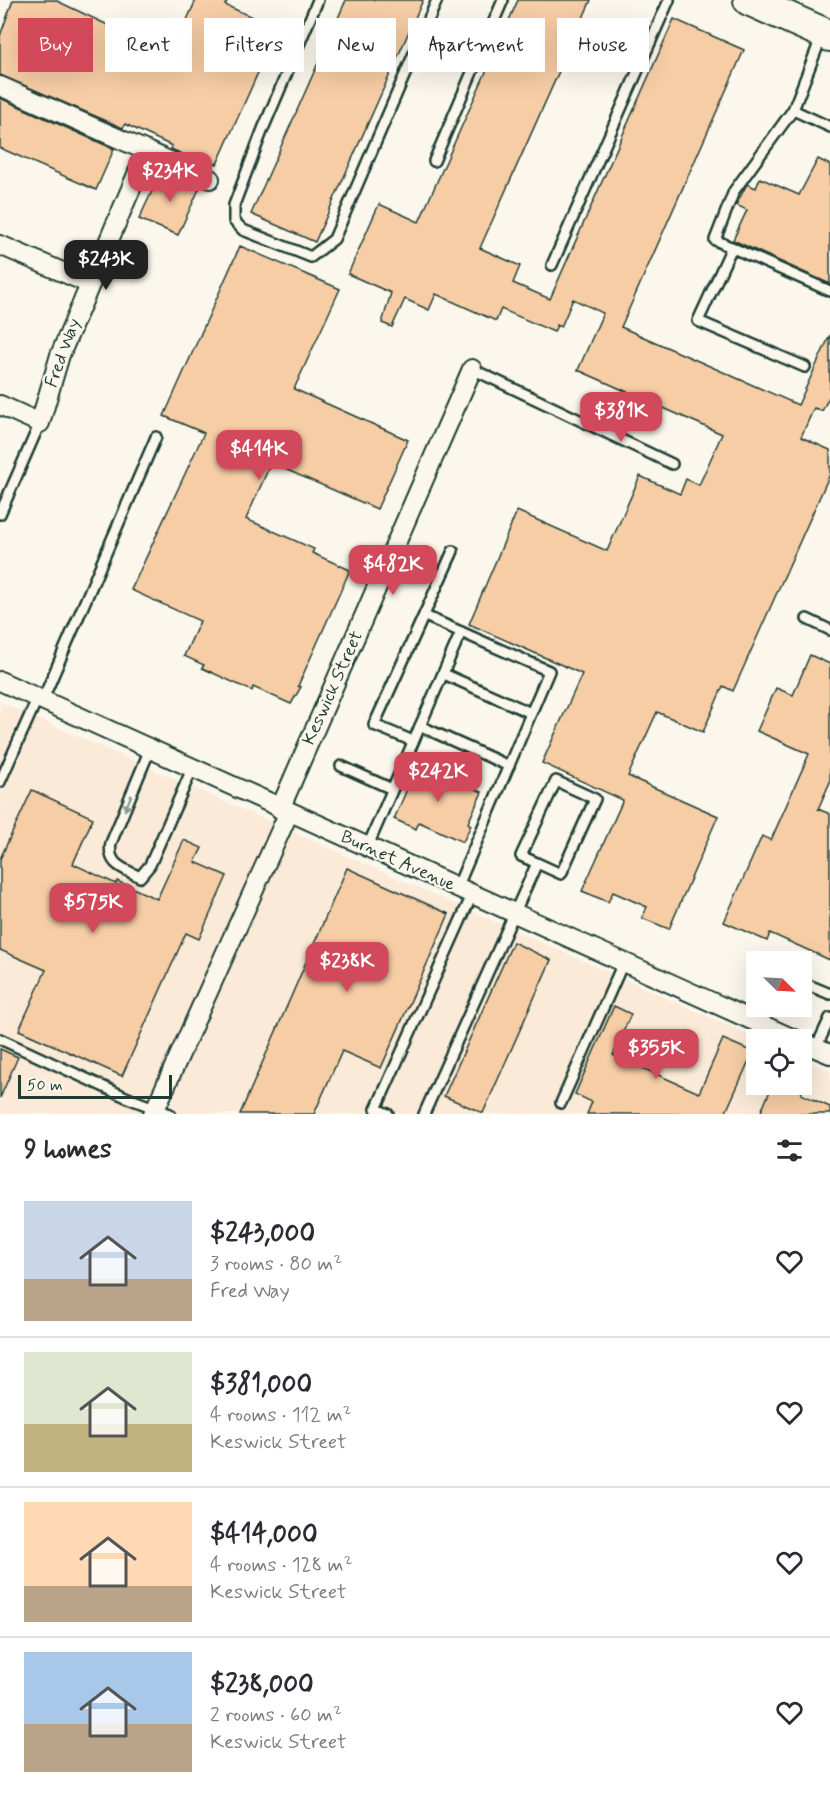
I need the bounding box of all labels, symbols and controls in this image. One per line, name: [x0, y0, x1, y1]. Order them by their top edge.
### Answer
chip: Buy: [18, 18, 93, 72]
chip: Rent: [105, 18, 192, 72]
chip: Filters: [204, 18, 304, 72]
chip: New: [316, 18, 396, 72]
chip: Apartment: [408, 18, 545, 72]
chip: House: [557, 18, 649, 72]
pin: $234K: [128, 152, 212, 203]
text: $234K: [142, 158, 198, 185]
pin: $243K: [64, 240, 148, 291]
text: $243K: [78, 246, 134, 273]
street label: Fred Way: [39, 315, 87, 391]
pin: $381K: [579, 392, 663, 443]
text: $381K: [594, 398, 648, 425]
pin: $414K: [217, 430, 301, 481]
text: $414K: [230, 436, 288, 463]
pin: $482K: [351, 545, 435, 596]
text: $482K: [363, 551, 423, 578]
street label: Keswick Street: [297, 627, 369, 749]
pin: $242K: [396, 752, 480, 803]
text: $242K: [408, 758, 468, 785]
one-way arrow: [123, 795, 133, 813]
street label: Burnet Avenue: [337, 825, 459, 897]
pin: $575K: [51, 883, 135, 934]
text: $575K: [63, 889, 123, 916]
pin: $238K: [305, 942, 389, 993]
text: $238K: [320, 948, 374, 975]
north arrow: [746, 951, 812, 1017]
map controls: [746, 951, 812, 1095]
pin: $355K: [614, 1029, 698, 1080]
button: locate: [746, 1029, 812, 1095]
text: $355K: [628, 1035, 684, 1062]
scale bar: [18, 1072, 172, 1100]
text: 50 m: [27, 1075, 63, 1096]
text: 9 homes: [24, 1133, 112, 1167]
icon: filters: [773, 1134, 806, 1167]
text: $243,000: [210, 1217, 315, 1251]
icon: home: [72, 1225, 144, 1297]
icon: heart: [773, 1245, 806, 1278]
text: 3 rooms · 80 m²: [210, 1251, 342, 1278]
text: Fred Way: [210, 1278, 290, 1305]
text: $381,000: [210, 1368, 312, 1402]
icon: home: [72, 1376, 144, 1448]
icon: heart: [773, 1396, 806, 1429]
text: 4 rooms · 112 m²: [210, 1402, 351, 1429]
text: Keswick Street: [210, 1429, 346, 1456]
text: $414,000: [210, 1518, 318, 1552]
icon: home: [72, 1526, 144, 1598]
icon: heart: [773, 1546, 806, 1579]
text: 4 rooms · 128 m²: [210, 1552, 352, 1579]
text: Keswick Street: [210, 1579, 346, 1606]
text: $238,000: [210, 1668, 314, 1702]
icon: home: [72, 1676, 144, 1748]
icon: heart: [773, 1696, 806, 1729]
text: 2 rooms · 60 m²: [210, 1702, 342, 1729]
text: Keswick Street: [210, 1729, 346, 1756]

